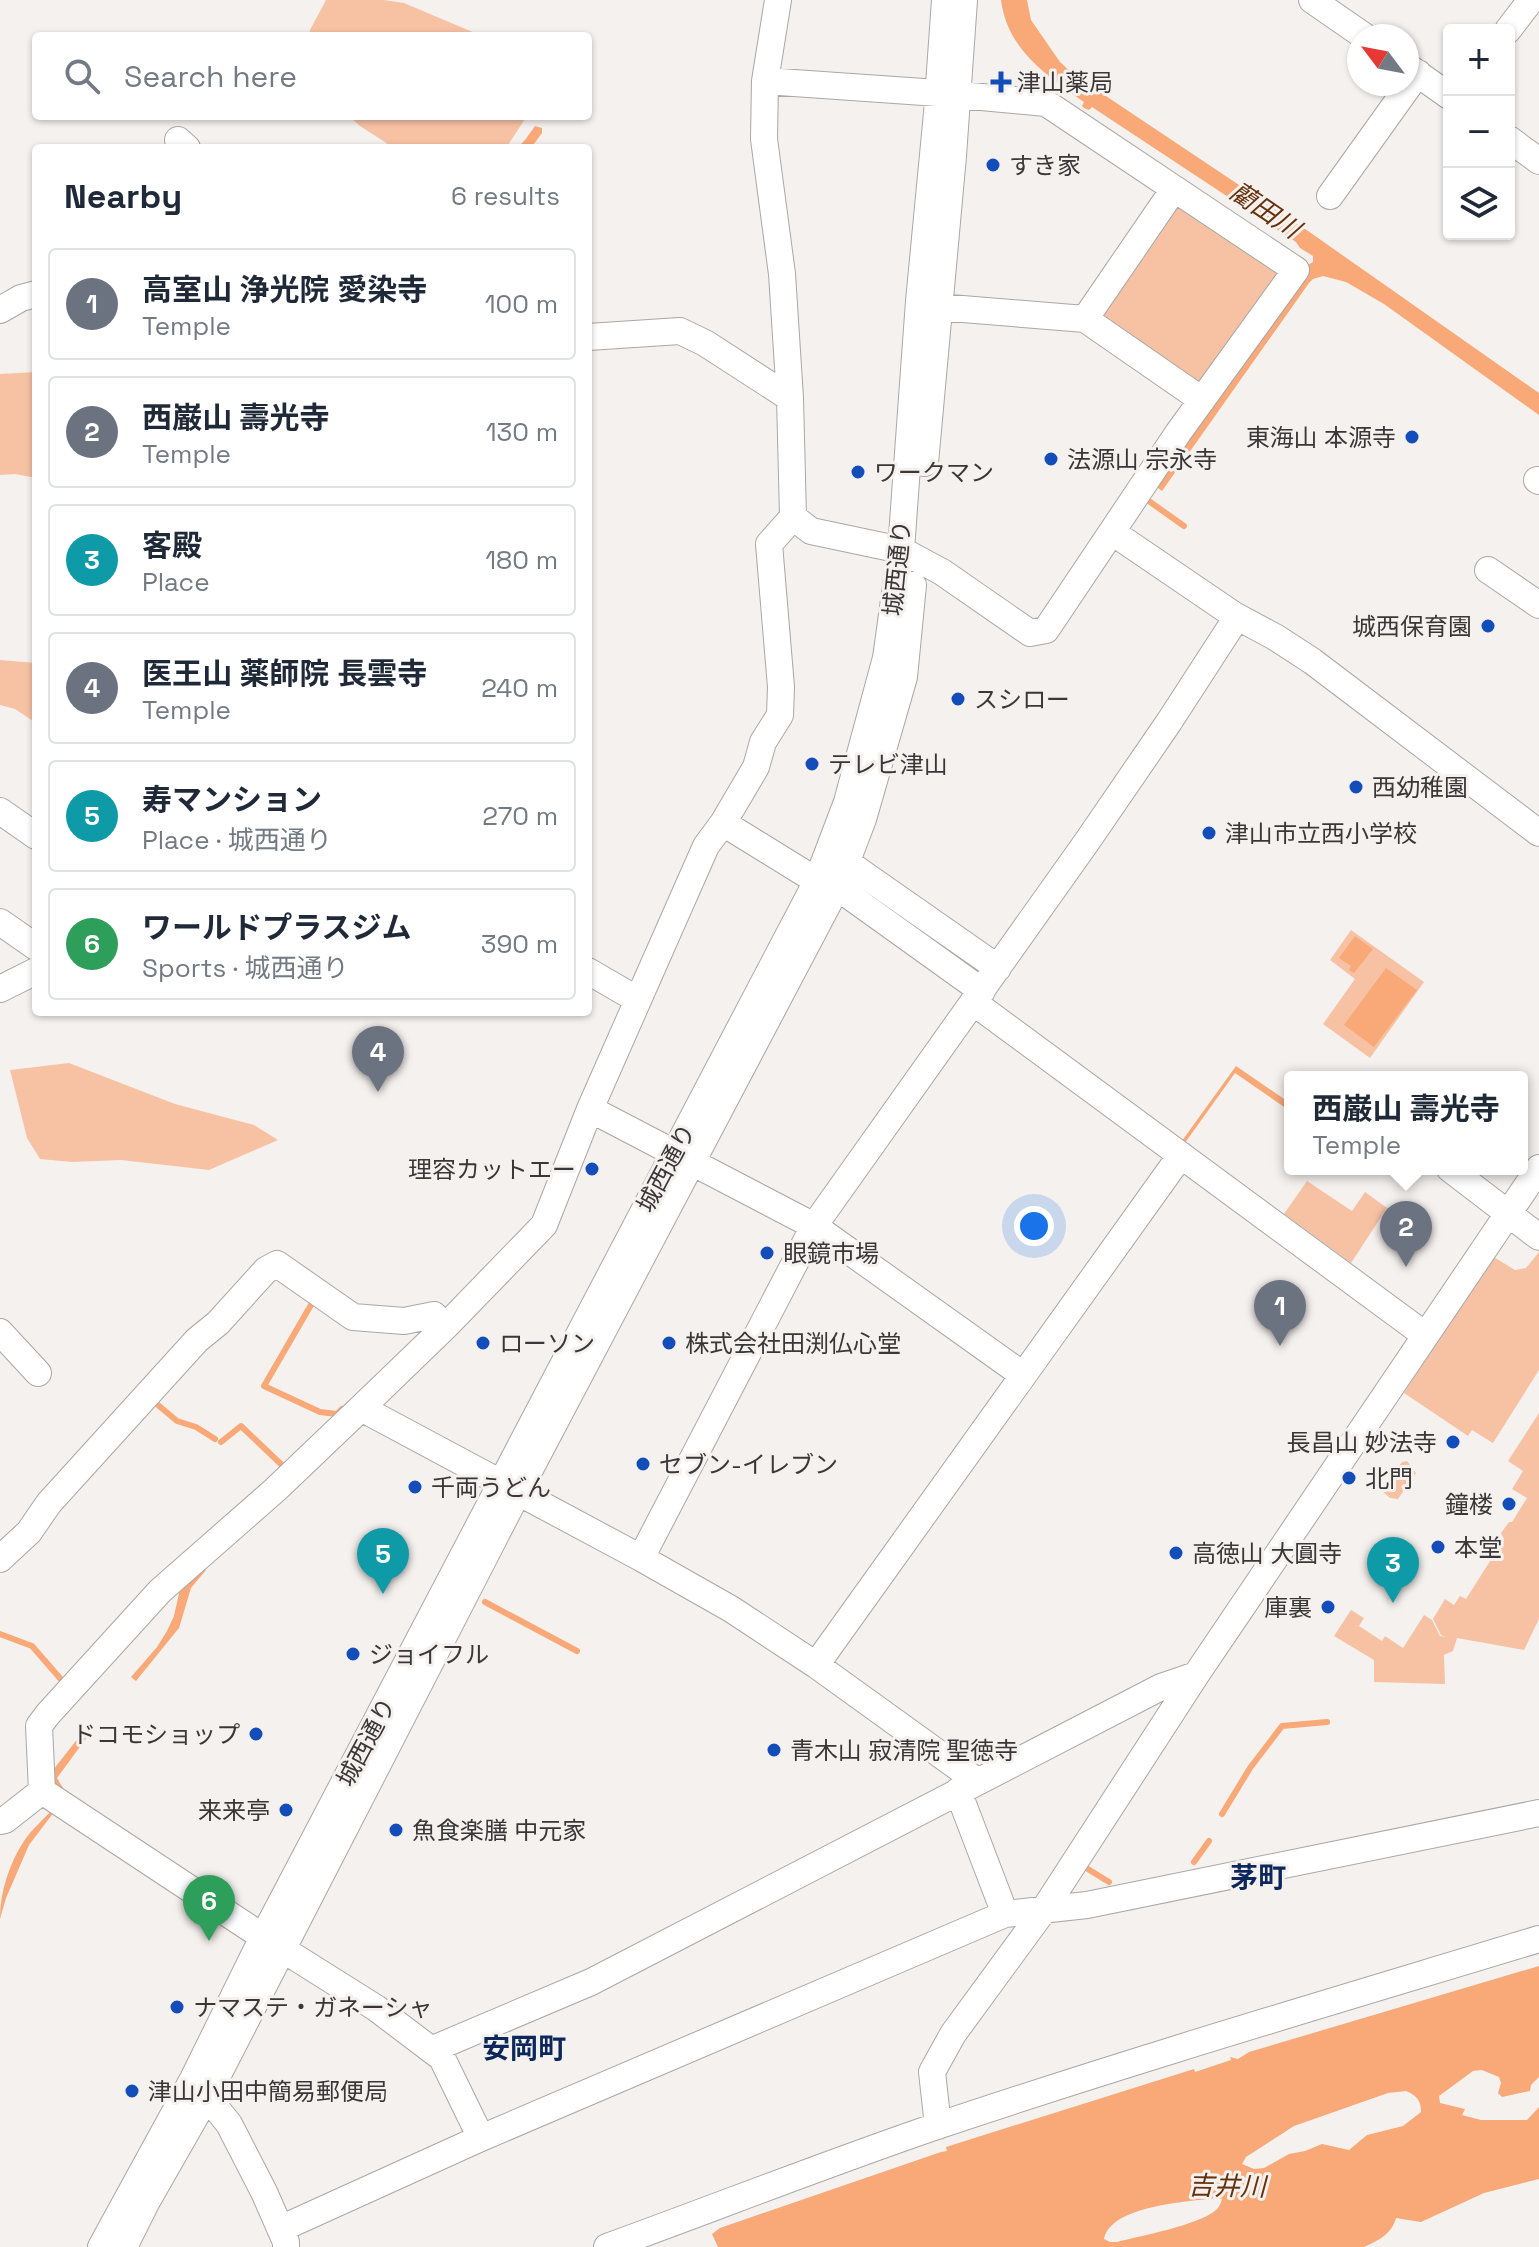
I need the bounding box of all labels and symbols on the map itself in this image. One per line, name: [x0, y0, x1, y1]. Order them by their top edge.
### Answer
north arrow: [1347, 24, 1419, 96]
place label: 津山薬局: [1017, 67, 1113, 98]
marker: 津山薬局: [992, 73, 1010, 91]
place label: すき家: [1009, 150, 1081, 181]
marker: すき家: [984, 156, 1002, 174]
water label: 藺田川: [1223, 174, 1309, 248]
place label: 東海山 本源寺: [1246, 422, 1396, 453]
marker: 東海山 本源寺: [1403, 428, 1421, 446]
place label: 法源山 宗永寺: [1067, 444, 1217, 475]
marker: 法源山 宗永寺: [1042, 450, 1060, 468]
place label: ワークマン: [874, 457, 994, 488]
marker: ワークマン: [849, 463, 867, 481]
street label: 城西通り: [877, 519, 917, 617]
place label: 城西保育園: [1352, 611, 1472, 642]
marker: 城西保育園: [1479, 617, 1497, 635]
place label: スシロー: [974, 684, 1070, 715]
marker: スシロー: [949, 690, 967, 708]
place label: テレビ津山: [828, 749, 948, 780]
marker: テレビ津山: [803, 755, 821, 773]
place label: 西幼稚園: [1372, 772, 1468, 803]
marker: 西幼稚園: [1347, 778, 1365, 796]
place label: 津山市立西小学校: [1225, 818, 1417, 849]
marker: 津山市立西小学校: [1200, 824, 1218, 842]
pin: 4: [352, 1026, 404, 1092]
street label: 城西通り: [630, 1118, 702, 1218]
place label: 理容カットエー: [408, 1154, 576, 1185]
marker: 理容カットエー: [583, 1160, 601, 1178]
pin: 2: [1380, 1201, 1432, 1267]
your location: [1014, 1206, 1054, 1246]
place label: 眼鏡市場: [783, 1238, 879, 1269]
marker: 眼鏡市場: [758, 1244, 776, 1262]
pin: 1: [1254, 1280, 1306, 1346]
place label: ローソン: [499, 1328, 595, 1359]
place label: 株式会社田渕仏心堂: [685, 1328, 901, 1359]
marker: ローソン: [474, 1334, 492, 1352]
marker: 株式会社田渕仏心堂: [660, 1334, 678, 1352]
place label: 長昌山 妙法寺: [1287, 1427, 1437, 1458]
marker: 長昌山 妙法寺: [1444, 1433, 1462, 1451]
place label: セブン-イレブン: [659, 1449, 838, 1480]
marker: セブン-イレブン: [634, 1455, 652, 1473]
place label: 北門: [1365, 1463, 1413, 1494]
marker: 北門: [1340, 1469, 1358, 1487]
place label: 千両うどん: [431, 1472, 551, 1503]
marker: 千両うどん: [406, 1478, 424, 1496]
place label: 鐘楼: [1445, 1489, 1493, 1520]
marker: 鐘楼: [1500, 1495, 1518, 1513]
pin: 5: [357, 1528, 409, 1594]
place label: 本堂: [1454, 1532, 1502, 1563]
pin: 3: [1367, 1537, 1419, 1603]
place label: 高徳山 大圓寺: [1192, 1538, 1342, 1569]
marker: 本堂: [1429, 1538, 1447, 1556]
marker: 高徳山 大圓寺: [1167, 1544, 1185, 1562]
place label: 庫裏: [1264, 1592, 1312, 1623]
marker: 庫裏: [1319, 1598, 1337, 1616]
place label: ジョイフル: [369, 1639, 489, 1670]
marker: ジョイフル: [344, 1645, 362, 1663]
street label: 城西通り: [330, 1692, 402, 1792]
place label: ドコモショップ: [72, 1719, 240, 1750]
marker: ドコモショップ: [247, 1725, 265, 1743]
place label: 青木山 寂清院 聖徳寺: [790, 1735, 1018, 1766]
marker: 青木山 寂清院 聖徳寺: [765, 1741, 783, 1759]
place label: 来来亭: [198, 1795, 270, 1826]
marker: 来来亭: [277, 1801, 295, 1819]
place label: 魚食楽膳 中元家: [412, 1815, 586, 1846]
marker: 魚食楽膳 中元家: [387, 1821, 405, 1839]
district label: 茅町: [1230, 1859, 1286, 1895]
pin: 6: [183, 1875, 235, 1941]
place label: ナマステ・ガネーシャ: [193, 1992, 433, 2023]
marker: ナマステ・ガネーシャ: [168, 1998, 186, 2016]
district label: 安岡町: [482, 2030, 566, 2066]
place label: 津山小田中簡易郵便局: [148, 2076, 388, 2107]
marker: 津山小田中簡易郵便局: [123, 2082, 141, 2100]
water label: 吉井川: [1188, 2168, 1269, 2204]

